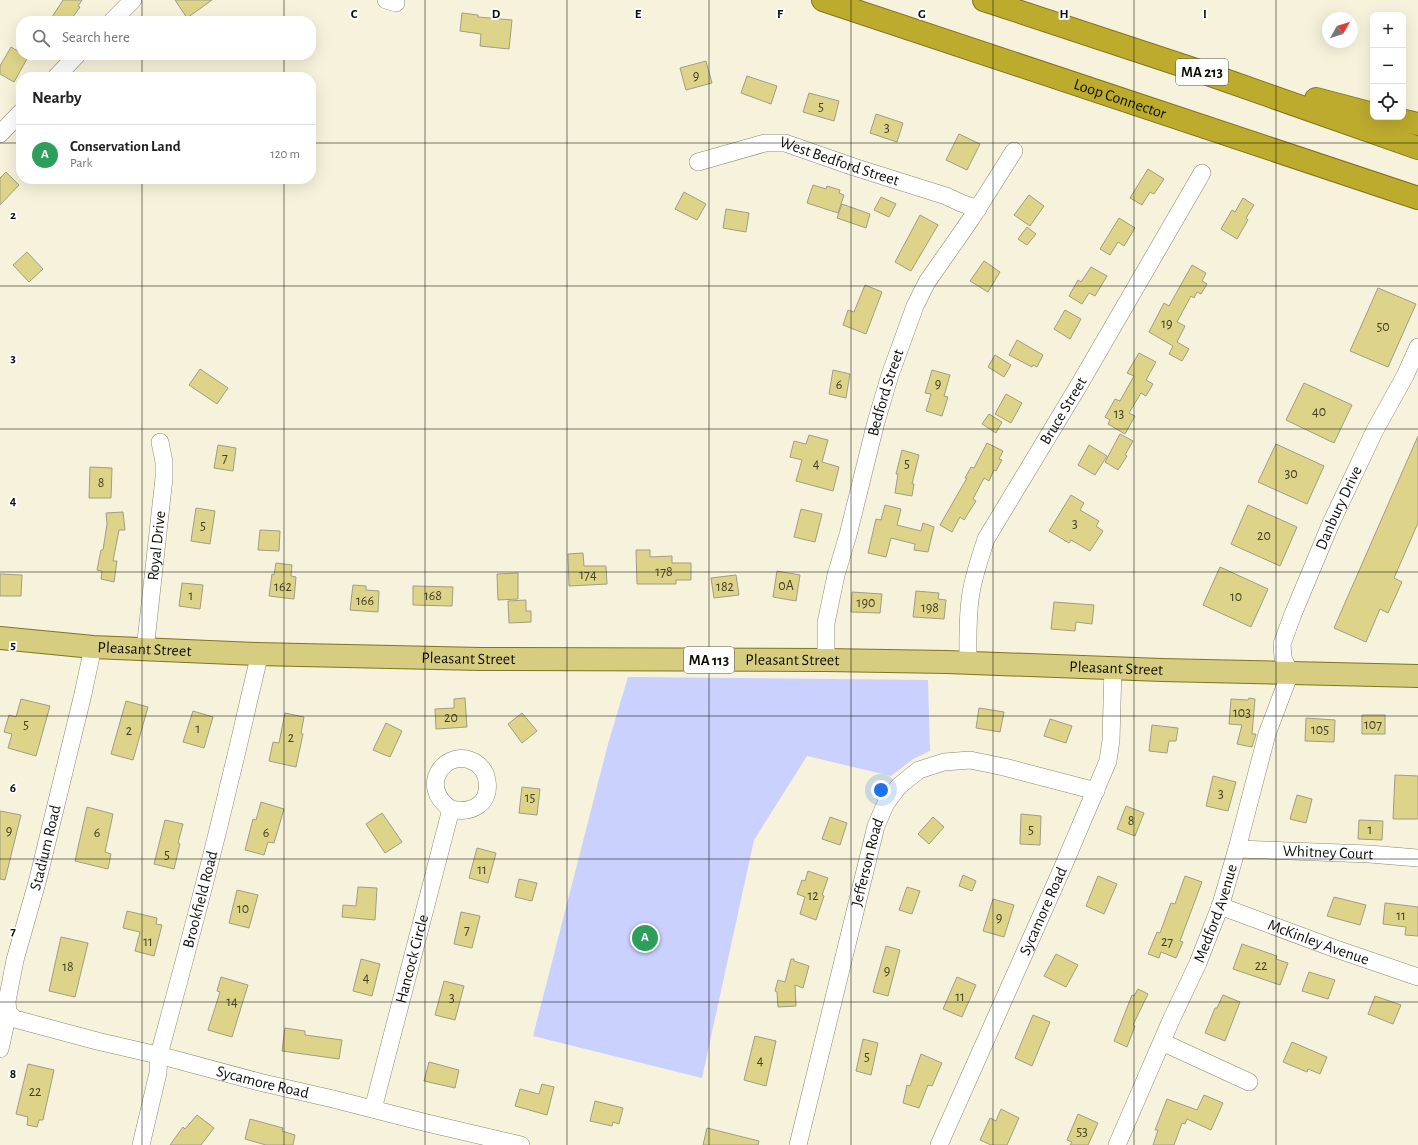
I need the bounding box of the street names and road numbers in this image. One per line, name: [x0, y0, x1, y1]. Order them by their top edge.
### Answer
road number: MA 213: [1176, 59, 1228, 85]
street label: Loop Connector: [1072, 76, 1169, 122]
street label: West Bedford Street: [778, 134, 901, 189]
street label: Bedford Street: [865, 347, 907, 438]
street label: Bruce Street: [1037, 374, 1090, 447]
street label: Danbury Drive: [1313, 463, 1365, 552]
street label: Royal Drive: [145, 510, 168, 581]
street label: Pleasant Street: [97, 639, 192, 659]
road number: MA 113: [684, 647, 734, 673]
street label: Pleasant Street: [421, 650, 515, 667]
street label: Pleasant Street: [745, 652, 839, 668]
street label: Pleasant Street: [1069, 659, 1163, 678]
street label: Stadium Road: [27, 803, 64, 892]
street label: Jefferson Road: [849, 816, 886, 908]
street label: Whitney Court: [1282, 843, 1374, 862]
street label: Brookfield Road: [180, 849, 221, 950]
street label: Medford Avenue: [1191, 862, 1240, 965]
street label: Sycamore Road: [1017, 865, 1070, 958]
street label: Hancock Circle: [393, 913, 431, 1005]
street label: McKinley Avenue: [1266, 916, 1371, 968]
street label: Sycamore Road: [215, 1063, 311, 1101]

